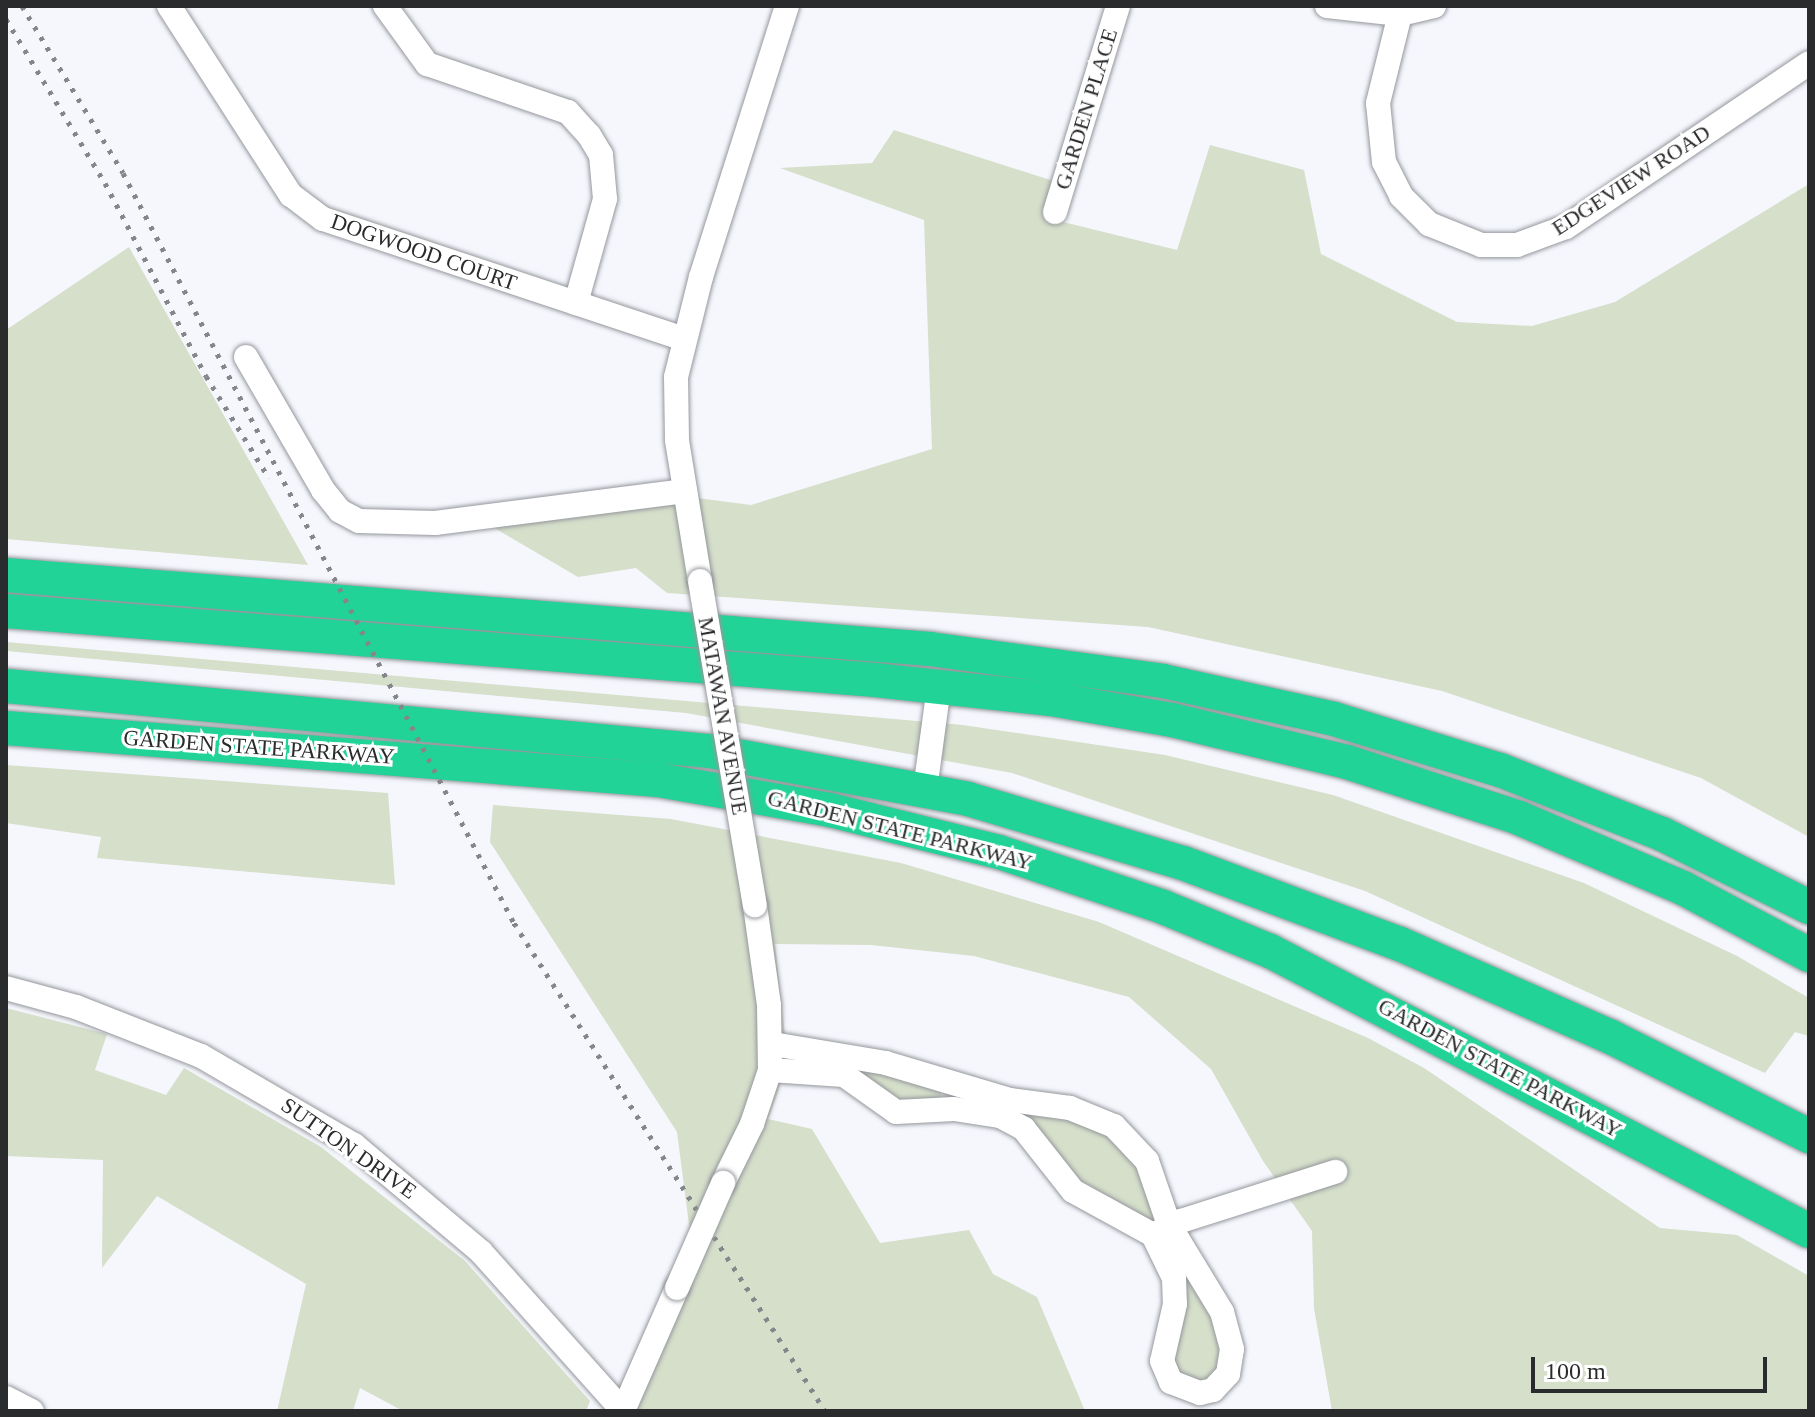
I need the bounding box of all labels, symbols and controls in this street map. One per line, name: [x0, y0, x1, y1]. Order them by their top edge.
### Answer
street label: GARDEN PLACE: [1049, 25, 1123, 193]
street label: EDGEVIEW ROAD: [1547, 119, 1715, 241]
street label: DOGWOOD COURT: [328, 208, 520, 296]
street label: MATAWAN AVENUE: [692, 614, 754, 818]
street label: GARDEN STATE PARKWAY: [123, 724, 395, 770]
street label: GARDEN STATE PARKWAY: [765, 784, 1035, 876]
street label: GARDEN STATE PARKWAY: [1374, 993, 1626, 1143]
street label: SUTTON DRIVE: [276, 1092, 422, 1204]
scale bar: [1535, 1341, 1771, 1391]
text: 100 m: [1545, 1358, 1606, 1384]

